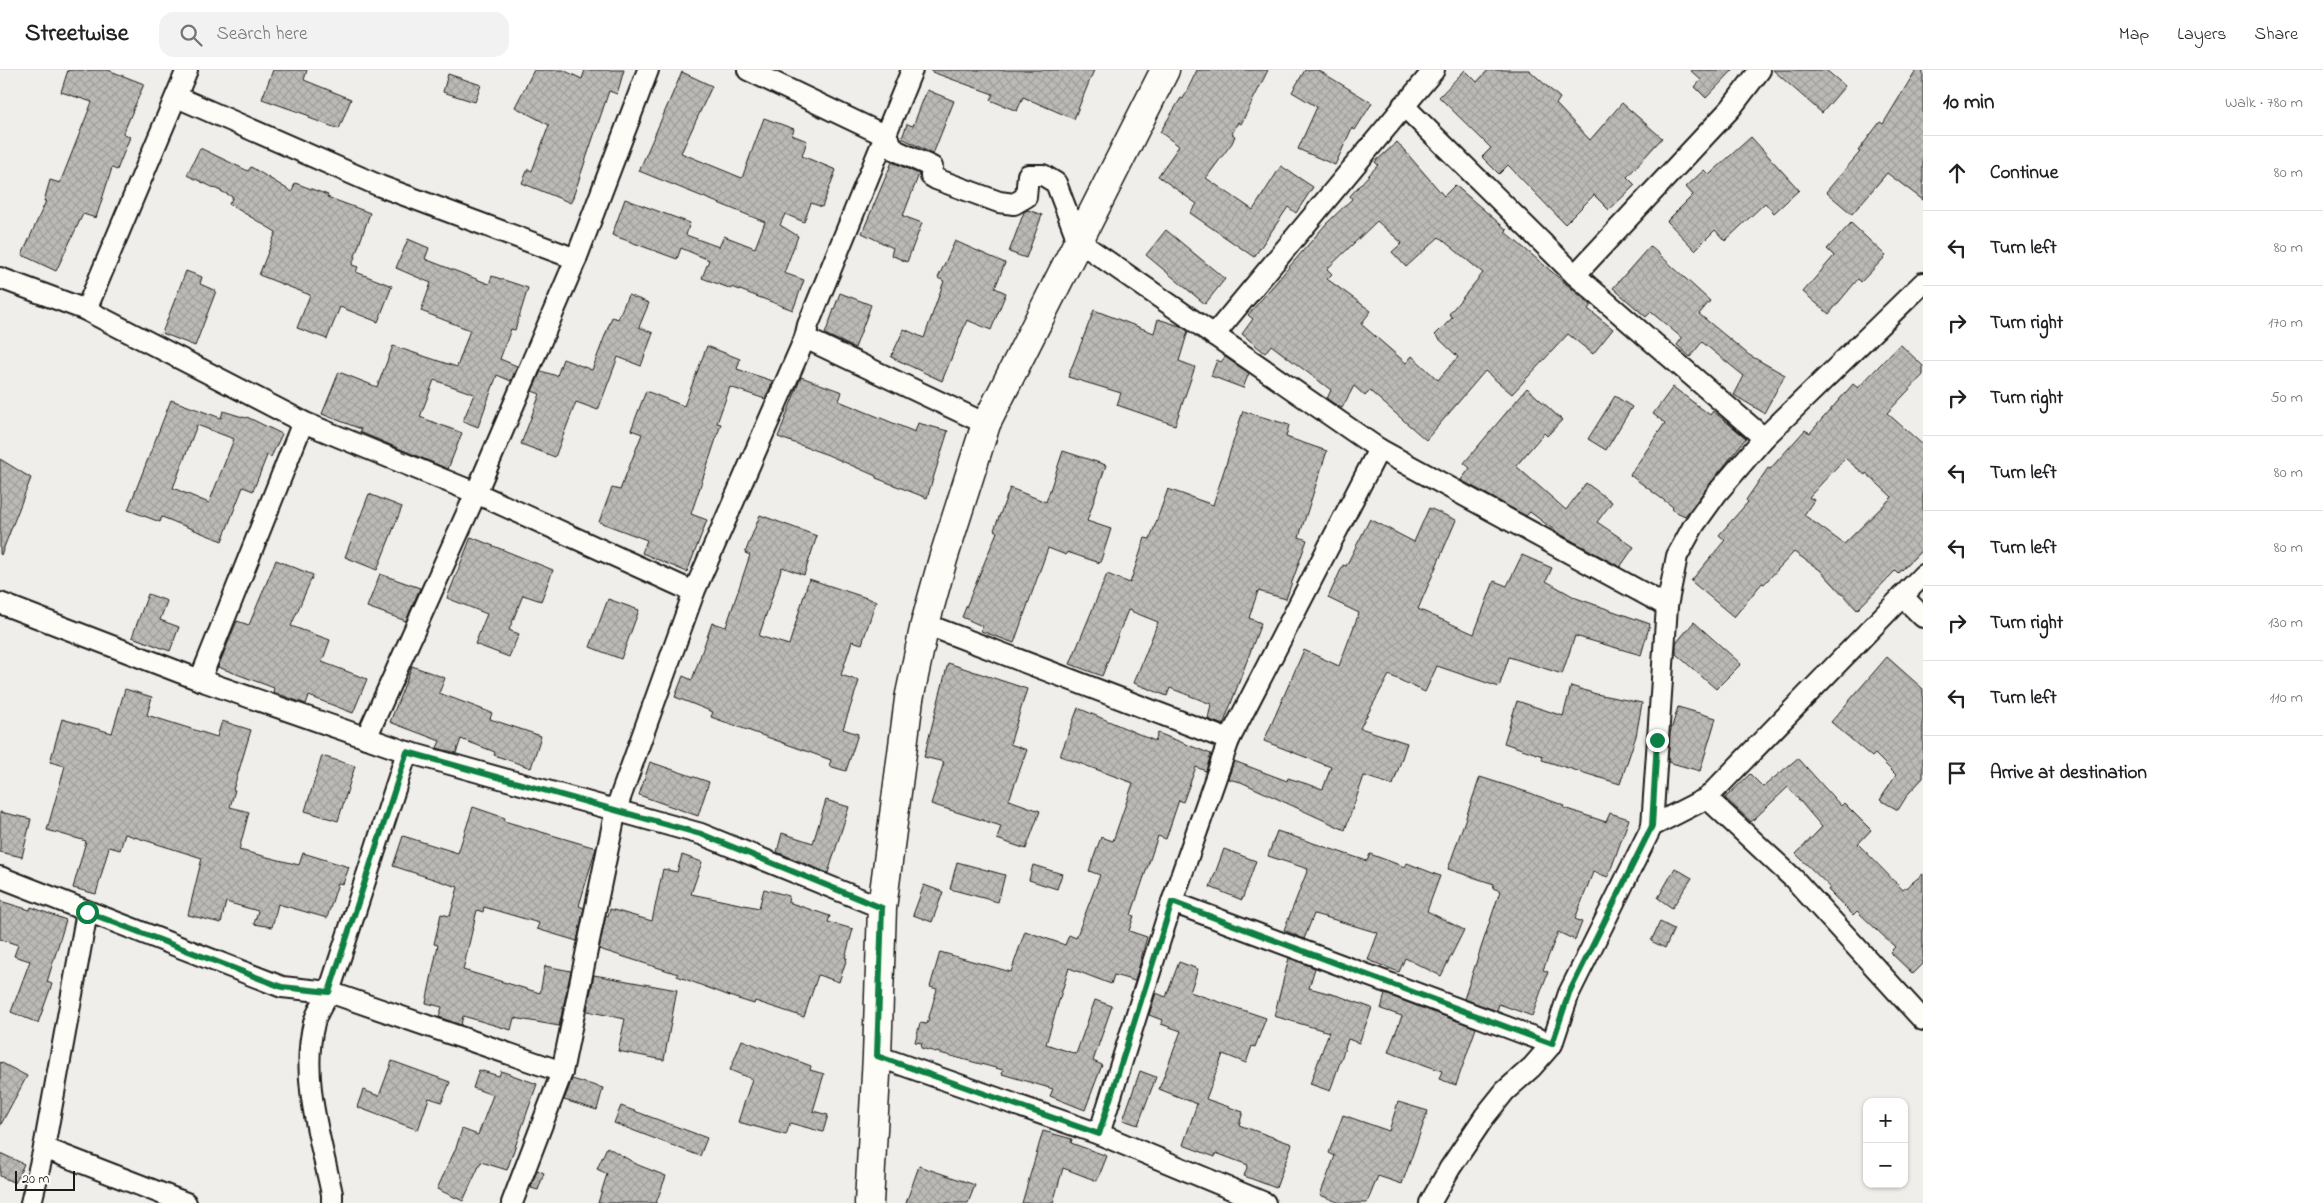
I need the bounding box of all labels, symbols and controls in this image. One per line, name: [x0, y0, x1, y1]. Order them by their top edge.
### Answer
search box: [159, 12, 509, 57]
text: Streetwise: [25, 17, 129, 52]
icon: search: [177, 21, 205, 49]
text: Search here: [217, 21, 308, 48]
text: Map: [2119, 22, 2149, 48]
text: Layers: [2177, 22, 2227, 48]
text: Share: [2255, 22, 2298, 48]
text: 10 min: [1943, 88, 1994, 118]
text: Walk · 780 m: [2225, 91, 2303, 115]
icon: ahead: [1943, 159, 1971, 187]
text: Continue: [1990, 160, 2058, 187]
text: 80 m: [2274, 161, 2303, 185]
icon: left: [1943, 234, 1971, 262]
text: Turn left: [1990, 235, 2057, 262]
text: 80 m: [2274, 236, 2303, 260]
icon: right: [1943, 309, 1971, 337]
text: Turn right: [1990, 310, 2063, 337]
text: 170 m: [2268, 311, 2303, 335]
icon: right: [1943, 384, 1971, 412]
text: Turn right: [1990, 385, 2063, 412]
text: 50 m: [2271, 386, 2303, 410]
icon: left: [1943, 459, 1971, 487]
text: Turn left: [1990, 460, 2057, 487]
text: 80 m: [2274, 461, 2303, 485]
icon: left: [1943, 534, 1971, 562]
text: Turn left: [1990, 535, 2057, 562]
text: 80 m: [2274, 536, 2303, 560]
icon: right: [1943, 609, 1971, 637]
text: Turn right: [1990, 610, 2063, 637]
text: 130 m: [2268, 611, 2303, 635]
icon: left: [1943, 684, 1971, 712]
text: Turn left: [1990, 685, 2057, 712]
text: 110 m: [2269, 686, 2303, 710]
route end: [1646, 729, 1669, 752]
icon: arrive: [1943, 759, 1971, 787]
text: Arrive at destination: [1990, 760, 2147, 787]
route start: [76, 901, 99, 924]
map controls: [1863, 1098, 1908, 1188]
button: +: [1863, 1098, 1908, 1143]
button: −: [1863, 1143, 1908, 1188]
scale bar: [15, 1168, 75, 1191]
text: 20 m: [22, 1169, 49, 1190]

